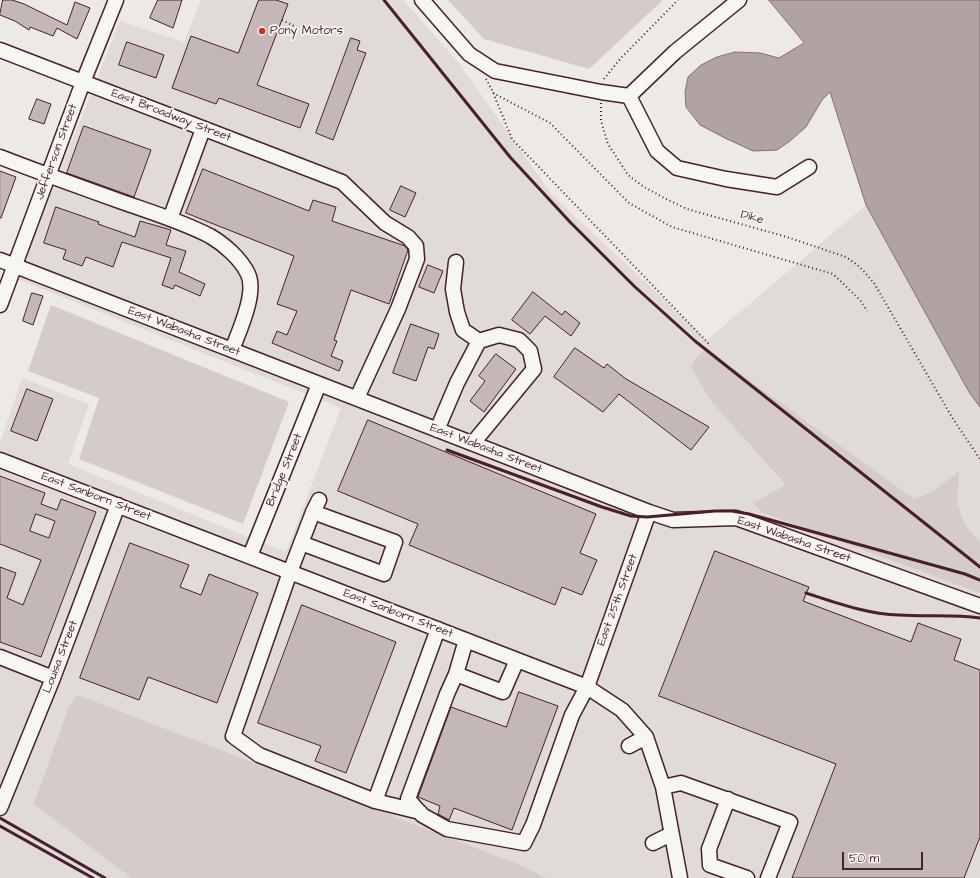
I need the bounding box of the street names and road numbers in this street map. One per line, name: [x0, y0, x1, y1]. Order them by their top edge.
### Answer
street label: East Broadway Street: [109, 86, 233, 146]
street label: Jefferson Street: [33, 102, 81, 202]
street label: Dike: [739, 208, 765, 228]
street label: East Wabasha Street: [126, 304, 242, 360]
street label: East Wabasha Street: [428, 421, 544, 477]
street label: Bridge Street: [264, 431, 306, 509]
street label: East Sanborn Street: [39, 469, 153, 525]
street label: East Wabasha Street: [735, 514, 853, 566]
street label: East 25th Street: [595, 552, 641, 648]
street label: East Sanborn Street: [341, 586, 455, 642]
street label: Louisa Street: [40, 619, 82, 695]

